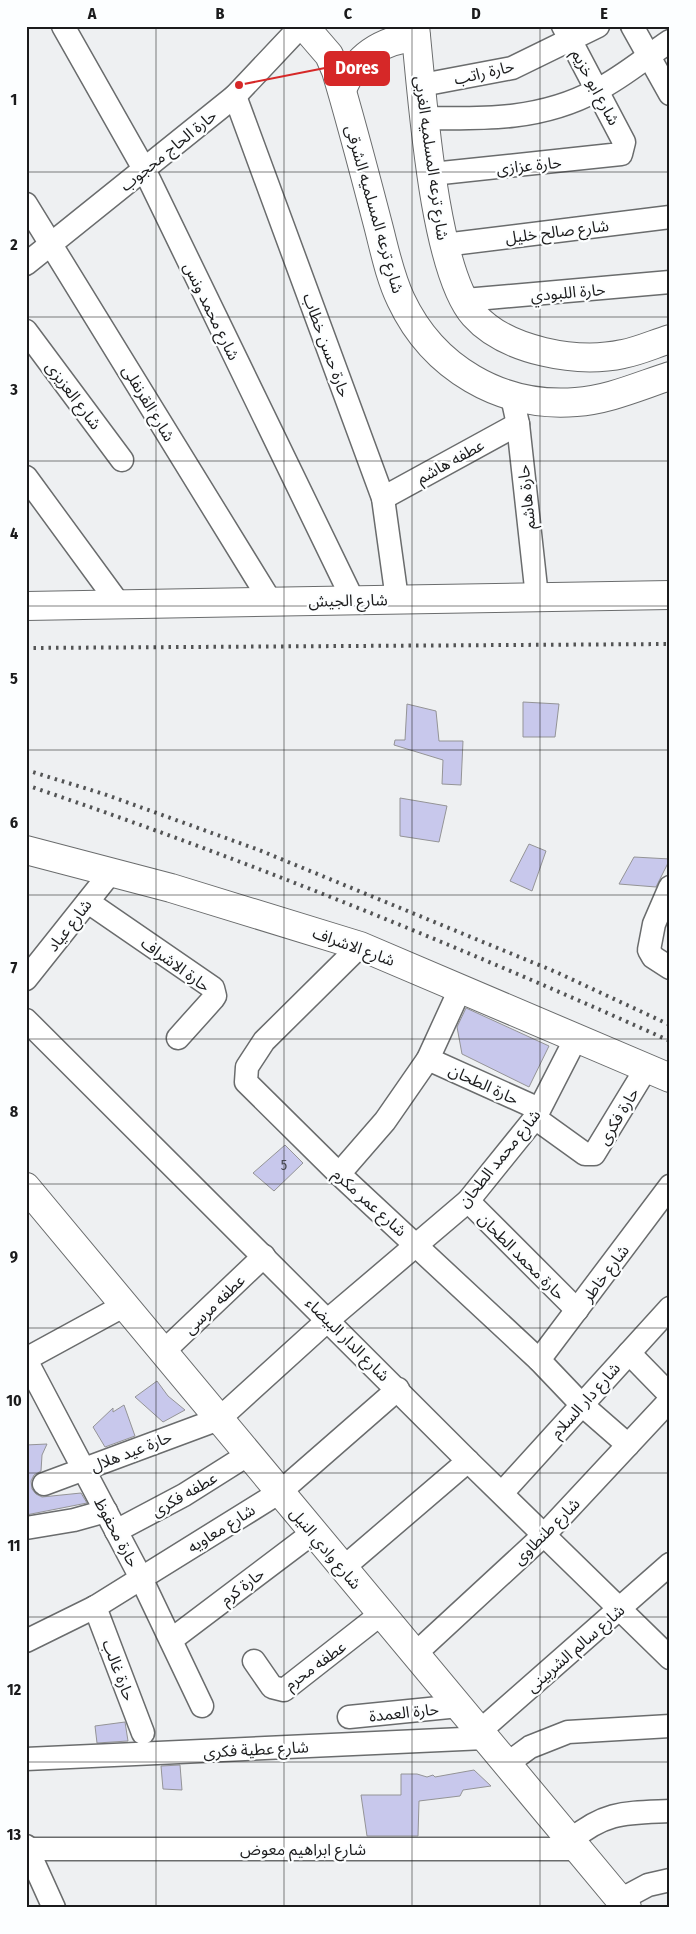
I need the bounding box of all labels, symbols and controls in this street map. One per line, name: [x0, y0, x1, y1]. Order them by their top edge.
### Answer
text: A: [87, 4, 97, 23]
text: B: [216, 4, 225, 23]
text: C: [344, 4, 353, 23]
text: D: [471, 4, 481, 23]
text: E: [600, 4, 608, 23]
street label: شارع ابو خزيم: [565, 46, 624, 130]
callout: Dores: [325, 52, 389, 85]
street label: حارة راتب: [452, 56, 516, 89]
text: Dores: [335, 57, 379, 79]
street label: شارع ترعه المسلميه الغربى: [408, 75, 452, 242]
text: 1: [11, 90, 17, 109]
street label: حارة الحاج محجوب: [116, 106, 222, 197]
street label: شارع ترعه المسلميه الشرقى: [339, 123, 408, 296]
street label: حارة عزازى: [496, 153, 563, 178]
street label: شارع صالح خليل: [504, 216, 610, 250]
text: 2: [9, 235, 18, 254]
street label: شارع محمد ونس: [177, 259, 244, 365]
street label: حارة اللبودي: [530, 280, 607, 308]
street label: حارة حسن خطاب: [299, 291, 354, 400]
street label: شارع العزيزى: [39, 357, 105, 435]
street label: شارع القرنفلى: [116, 362, 179, 446]
text: 3: [9, 380, 18, 399]
street label: عطفه هاشم: [413, 435, 489, 490]
street label: حارة هاشم: [514, 463, 542, 530]
text: 4: [10, 524, 18, 543]
street label: شارع الجيش: [308, 590, 388, 614]
text: 5: [10, 669, 18, 688]
text: 6: [10, 813, 18, 832]
street label: شارع عياد: [43, 895, 98, 957]
street label: شارع الاشراف: [309, 923, 398, 973]
street label: حارة الاشراف: [137, 933, 214, 996]
text: 7: [11, 958, 18, 977]
street label: حارة الطحان: [446, 1060, 522, 1109]
street label: حارة فكرى: [594, 1084, 643, 1148]
text: 8: [10, 1102, 19, 1121]
street label: شارع محمد الطحان: [454, 1106, 547, 1213]
house number: 5: [281, 1157, 287, 1174]
street label: شارع عمر مكرم: [327, 1164, 410, 1243]
street label: حارة محمد الطحان: [474, 1209, 569, 1304]
street label: شارع خاطر: [577, 1241, 635, 1308]
text: 9: [10, 1247, 18, 1266]
street label: عطفه مرسى: [180, 1271, 249, 1338]
street label: شارع الدار البيضاء: [300, 1293, 394, 1387]
street label: شارع دار السلام: [547, 1359, 626, 1444]
text: 10: [6, 1391, 22, 1410]
street label: حارة عيد هلال: [88, 1427, 175, 1477]
street label: عطفه فكرى: [148, 1468, 220, 1521]
street label: حارة محفوظ: [90, 1494, 143, 1570]
street label: شارع طنطاوى: [509, 1494, 586, 1571]
street label: شارع معاويه: [184, 1500, 260, 1559]
street label: شارع وادي النيل: [284, 1504, 365, 1595]
text: 11: [7, 1536, 21, 1555]
street label: حارة كرم: [217, 1564, 270, 1611]
street label: شارع سالم الشربينى: [522, 1601, 630, 1698]
street label: حارة غالب: [98, 1637, 139, 1703]
street label: عطفه محرم: [281, 1637, 351, 1696]
text: 12: [7, 1680, 22, 1699]
street label: حارة العمدة: [368, 1699, 440, 1726]
street label: شارع عطية فكرى: [203, 1737, 309, 1765]
text: 13: [7, 1825, 22, 1844]
street label: شارع ابراهيم معوض: [240, 1840, 366, 1862]

